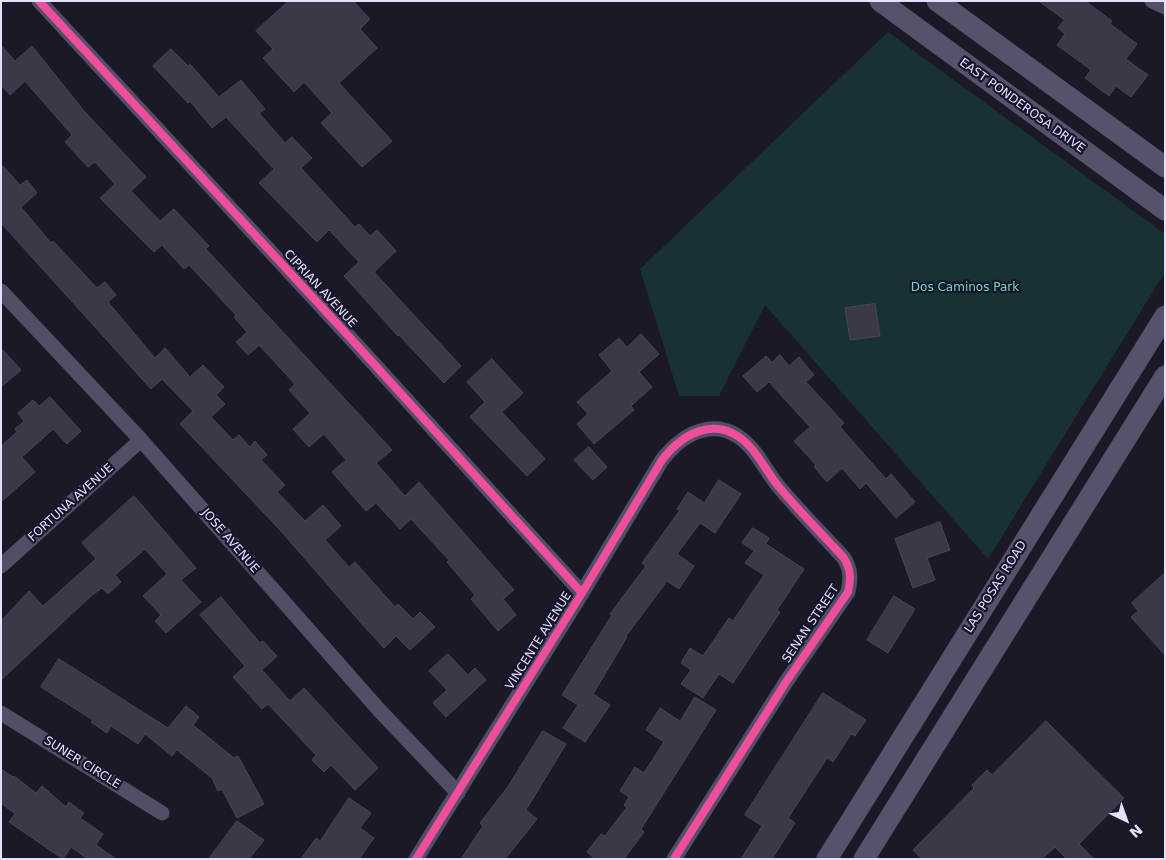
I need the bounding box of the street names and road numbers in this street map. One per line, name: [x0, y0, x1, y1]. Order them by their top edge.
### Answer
street label: EAST PONDEROSA DRIVE: [956, 56, 1088, 156]
street label: CIPRIAN AVENUE: [280, 247, 360, 331]
street label: FORTUNA AVENUE: [25, 461, 117, 545]
street label: JOSE AVENUE: [198, 506, 262, 576]
street label: LAS POSAS ROAD: [962, 538, 1030, 636]
street label: SENAN STREET: [780, 582, 842, 666]
street label: VINCENTE AVENUE: [503, 589, 575, 693]
street label: SUNER CIRCLE: [41, 734, 123, 792]

